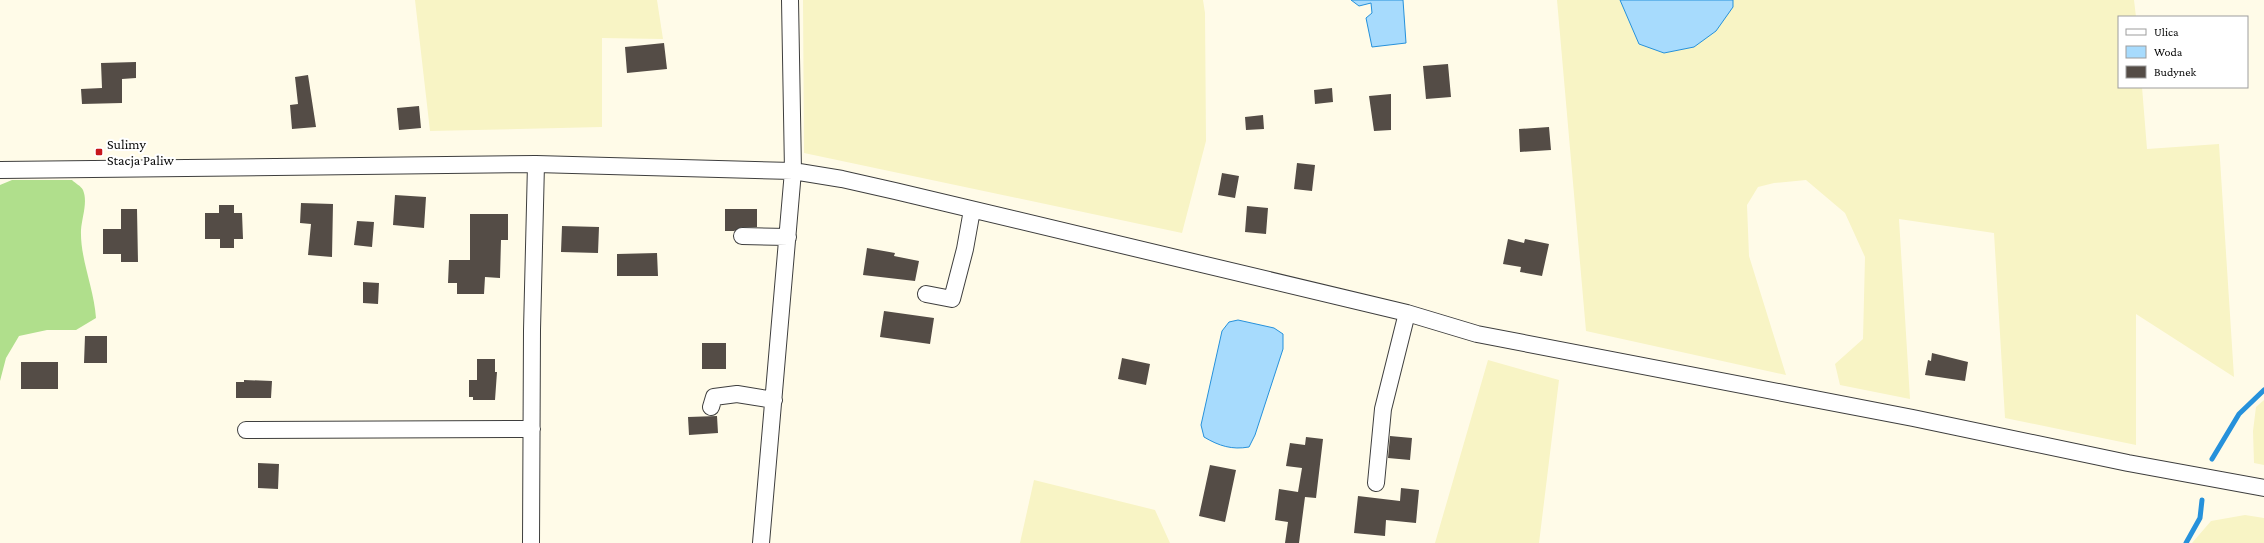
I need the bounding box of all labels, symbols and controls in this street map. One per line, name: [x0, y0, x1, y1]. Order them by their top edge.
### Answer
legend: [2118, 16, 2248, 88]
text: Ulica: [2154, 25, 2179, 39]
text: Woda: [2154, 45, 2183, 59]
text: Budynek: [2154, 65, 2197, 79]
place label: Sulimy Stacja Paliw: [107, 136, 175, 169]
marker: Sulimy Stacja Paliw: [94, 147, 104, 157]

